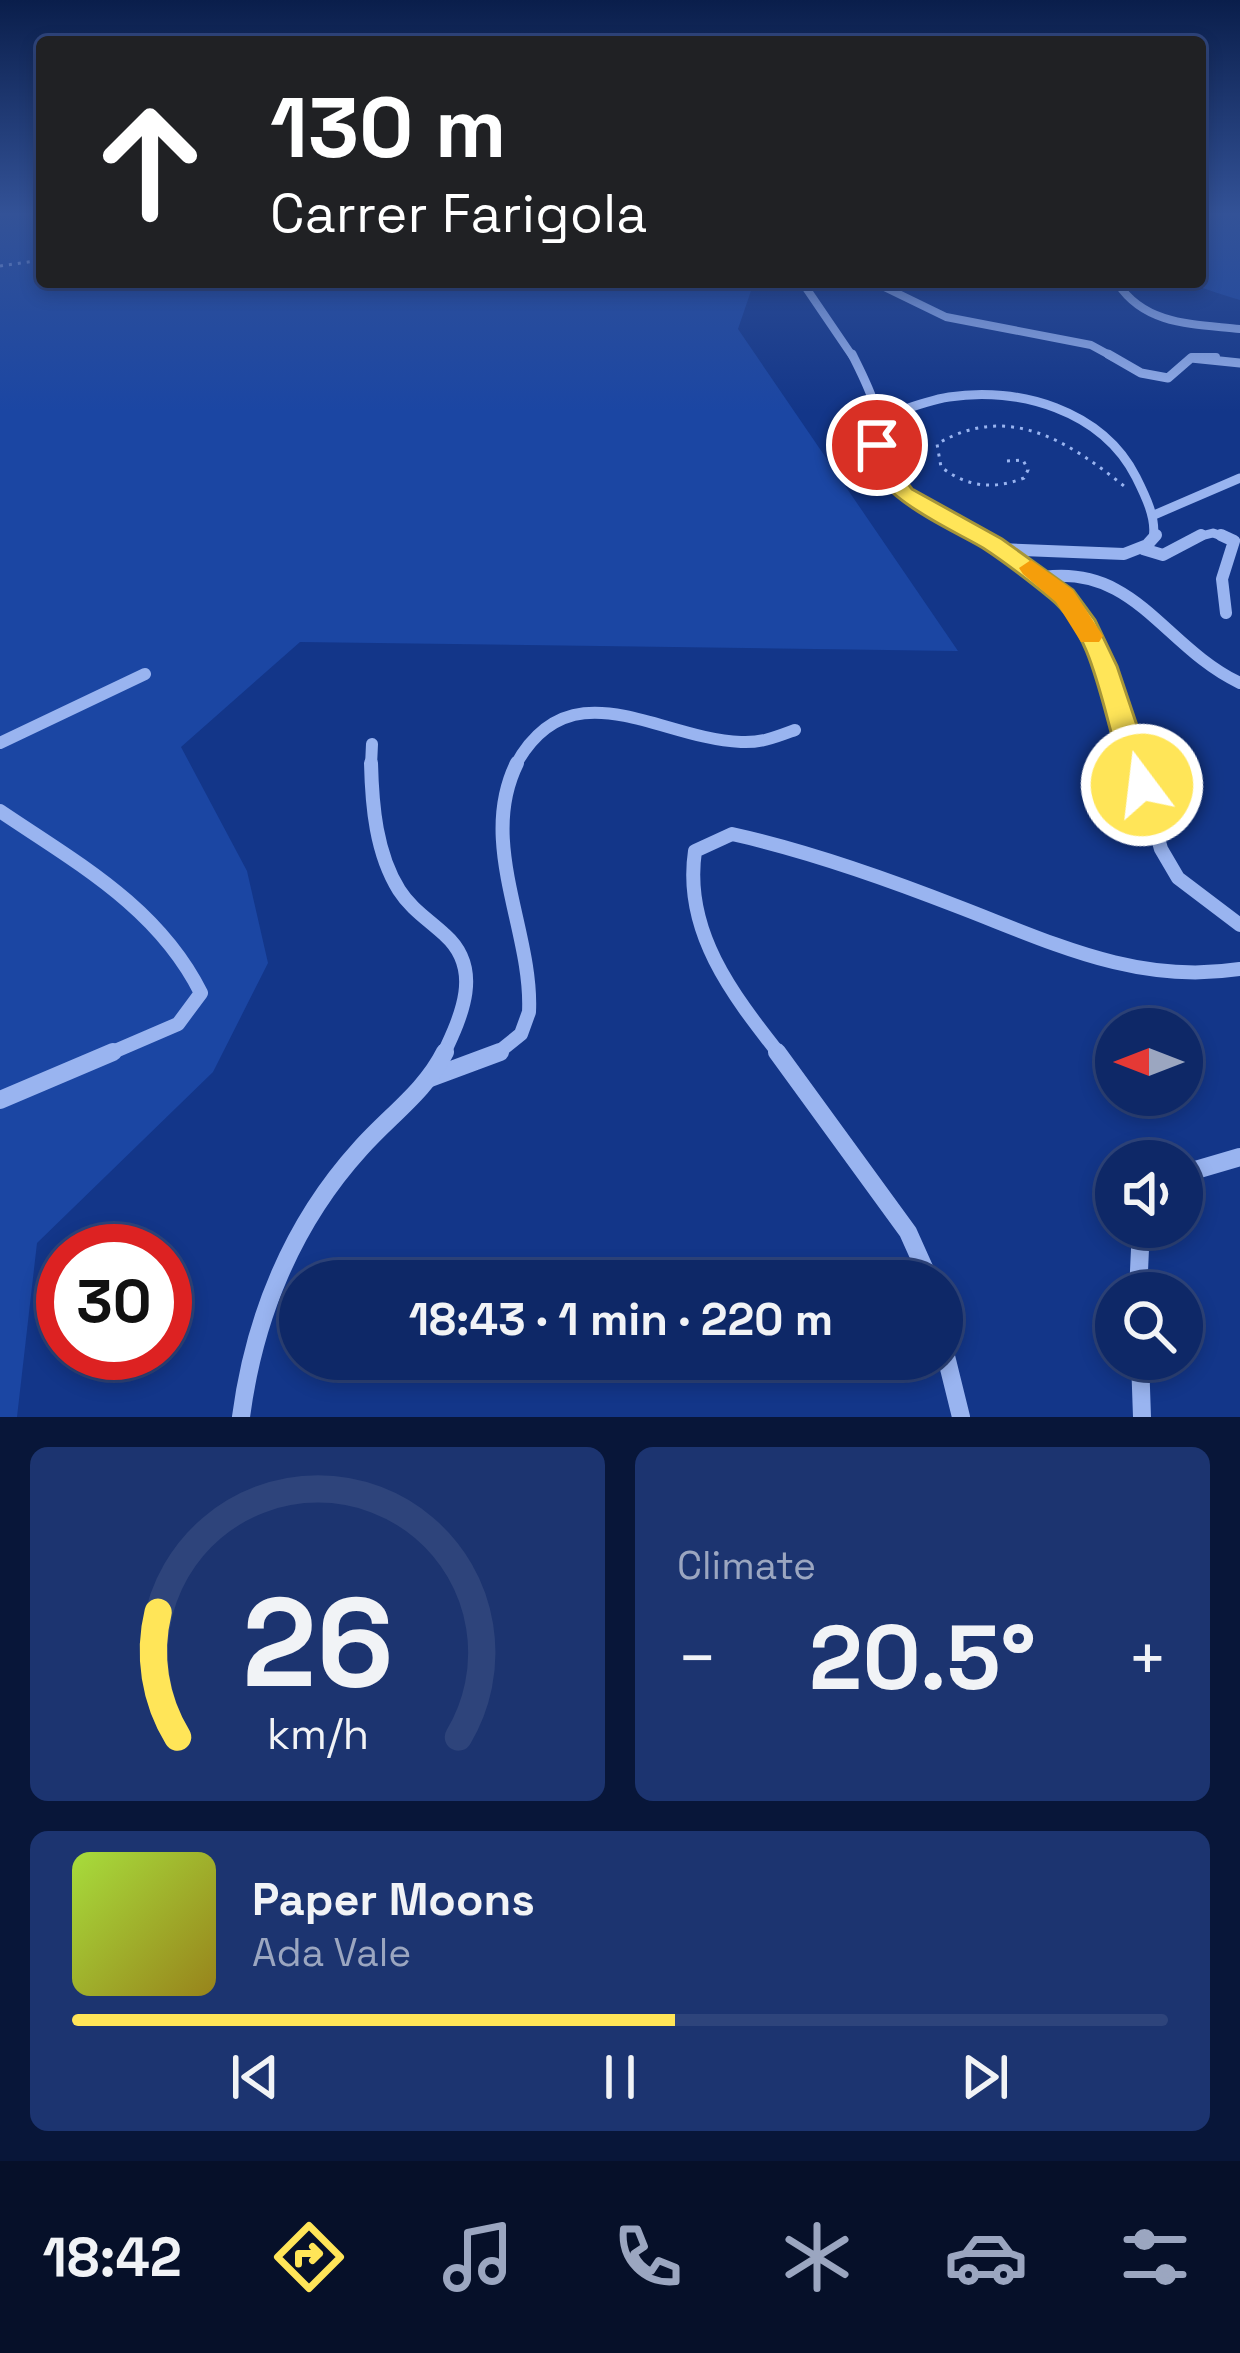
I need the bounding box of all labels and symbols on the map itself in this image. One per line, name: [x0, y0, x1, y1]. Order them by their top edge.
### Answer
pin: [826, 394, 928, 496]
position arrow: [1079, 722, 1205, 848]
north arrow: [1095, 1008, 1203, 1116]
speed limit sign: 30: [36, 1224, 192, 1380]

